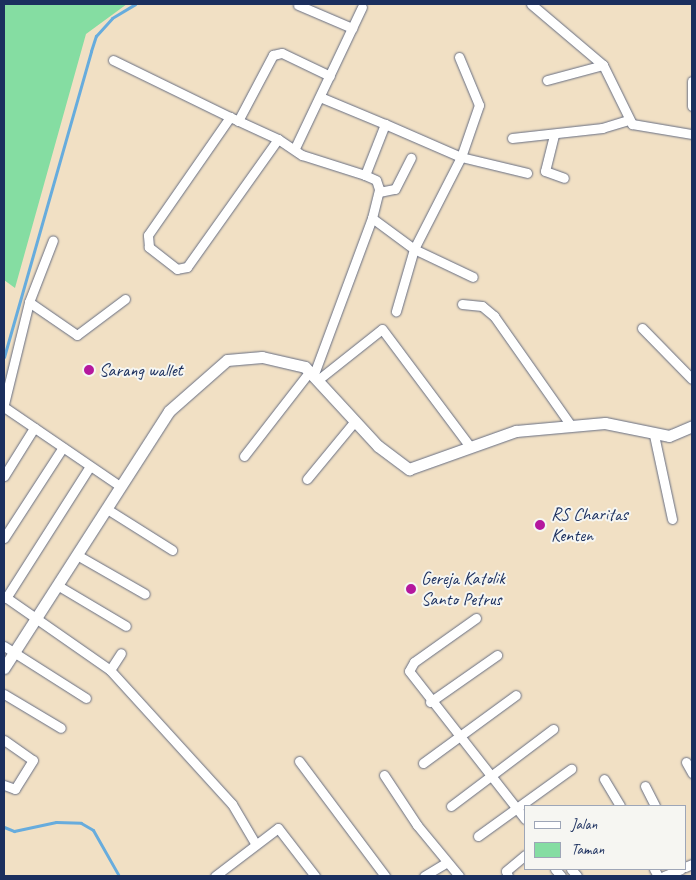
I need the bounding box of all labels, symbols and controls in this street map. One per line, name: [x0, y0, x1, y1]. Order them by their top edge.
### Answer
place label: Sarang wallet: [99, 359, 183, 381]
marker: Sarang wallet: [83, 364, 95, 376]
place label: RS Charitas Kenten: [551, 504, 627, 546]
marker: RS Charitas Kenten: [533, 518, 547, 532]
place label: Gereja Katolik Santo Petrus: [421, 568, 505, 610]
marker: Gereja Katolik Santo Petrus: [405, 583, 417, 595]
legend: [524, 805, 686, 870]
text: Jalan: [571, 815, 597, 834]
text: Taman: [571, 840, 604, 859]

